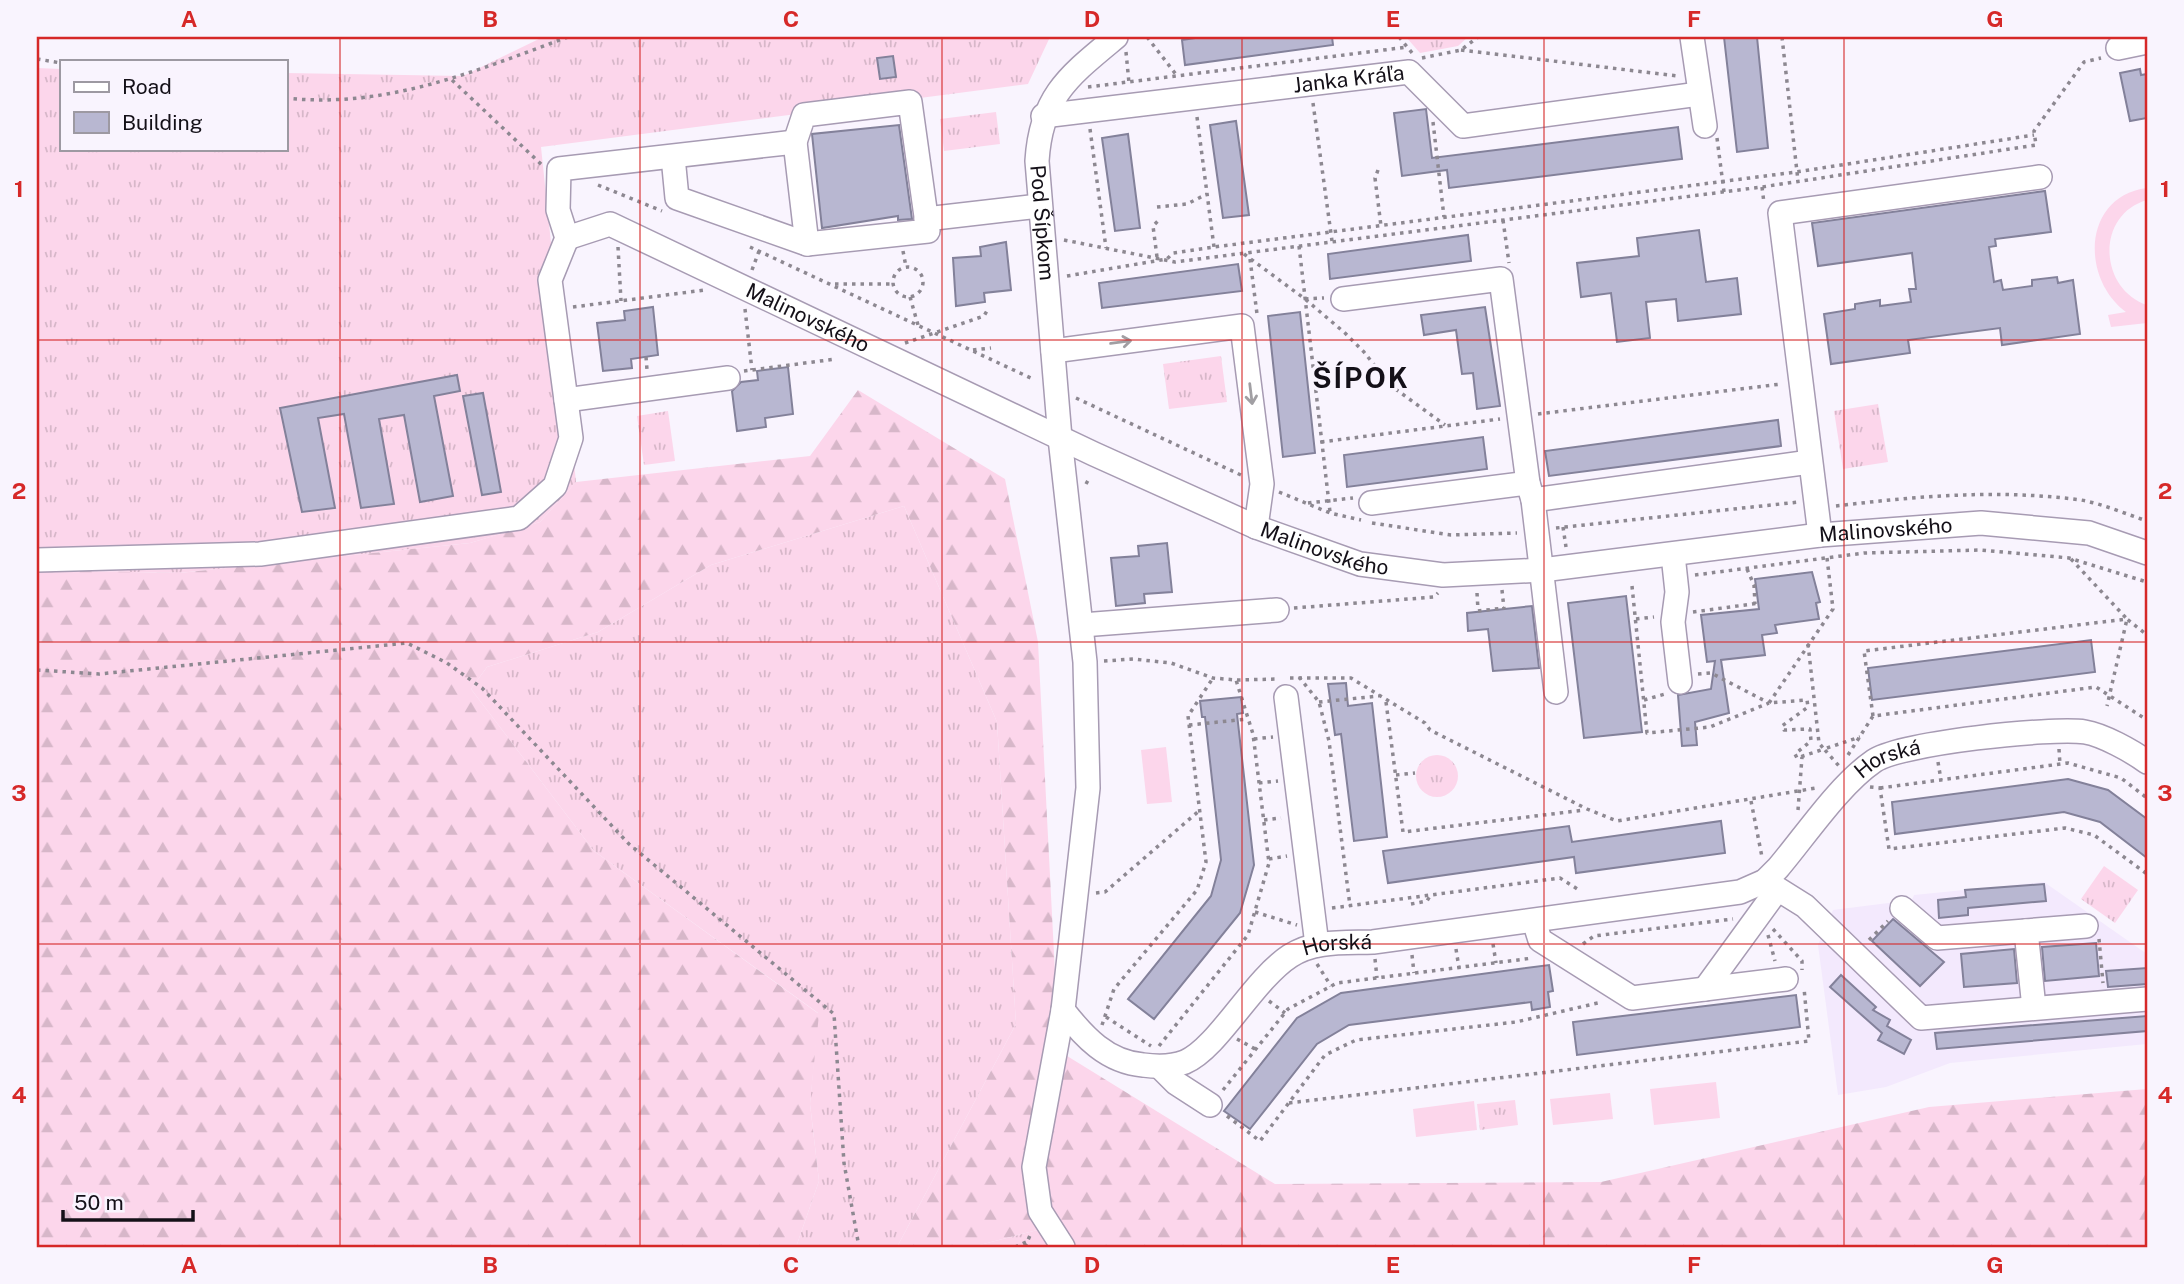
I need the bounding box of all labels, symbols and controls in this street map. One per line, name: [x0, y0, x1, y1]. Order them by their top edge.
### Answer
text: A: [181, 5, 198, 32]
text: B: [482, 5, 498, 32]
text: C: [783, 5, 799, 32]
text: D: [1084, 5, 1100, 32]
text: E: [1386, 5, 1400, 32]
text: F: [1687, 5, 1701, 32]
text: G: [1986, 5, 2004, 32]
legend: [60, 60, 287, 150]
street label: Janka Kráľa: [1292, 60, 1406, 98]
text: Road: [122, 74, 172, 99]
text: Building: [122, 110, 203, 135]
street label: Pod Šípkom: [1025, 164, 1060, 281]
text: 1: [14, 175, 24, 202]
text: 1: [2160, 175, 2170, 202]
street label: Malinovského: [742, 277, 874, 357]
one-way arrow: [1109, 336, 1132, 349]
district label: ŠÍPOK: [1312, 361, 1410, 394]
one-way arrow: [1244, 382, 1257, 405]
text: 2: [12, 477, 26, 504]
text: 2: [2158, 477, 2172, 504]
street label: Malinovského: [1818, 512, 1953, 547]
street label: Malinovského: [1257, 517, 1390, 580]
street label: Horská: [1849, 734, 1923, 783]
text: 3: [11, 779, 27, 806]
text: 3: [2157, 779, 2173, 806]
street label: Horská: [1299, 929, 1372, 961]
text: 4: [11, 1081, 27, 1108]
text: 4: [2157, 1081, 2173, 1108]
scale bar: [63, 1179, 192, 1223]
text: 50 m: [74, 1190, 124, 1215]
text: A: [181, 1251, 198, 1278]
text: B: [482, 1251, 498, 1278]
text: C: [783, 1251, 799, 1278]
text: D: [1084, 1251, 1100, 1278]
text: E: [1386, 1251, 1400, 1278]
text: F: [1687, 1251, 1701, 1278]
text: G: [1986, 1251, 2004, 1278]

